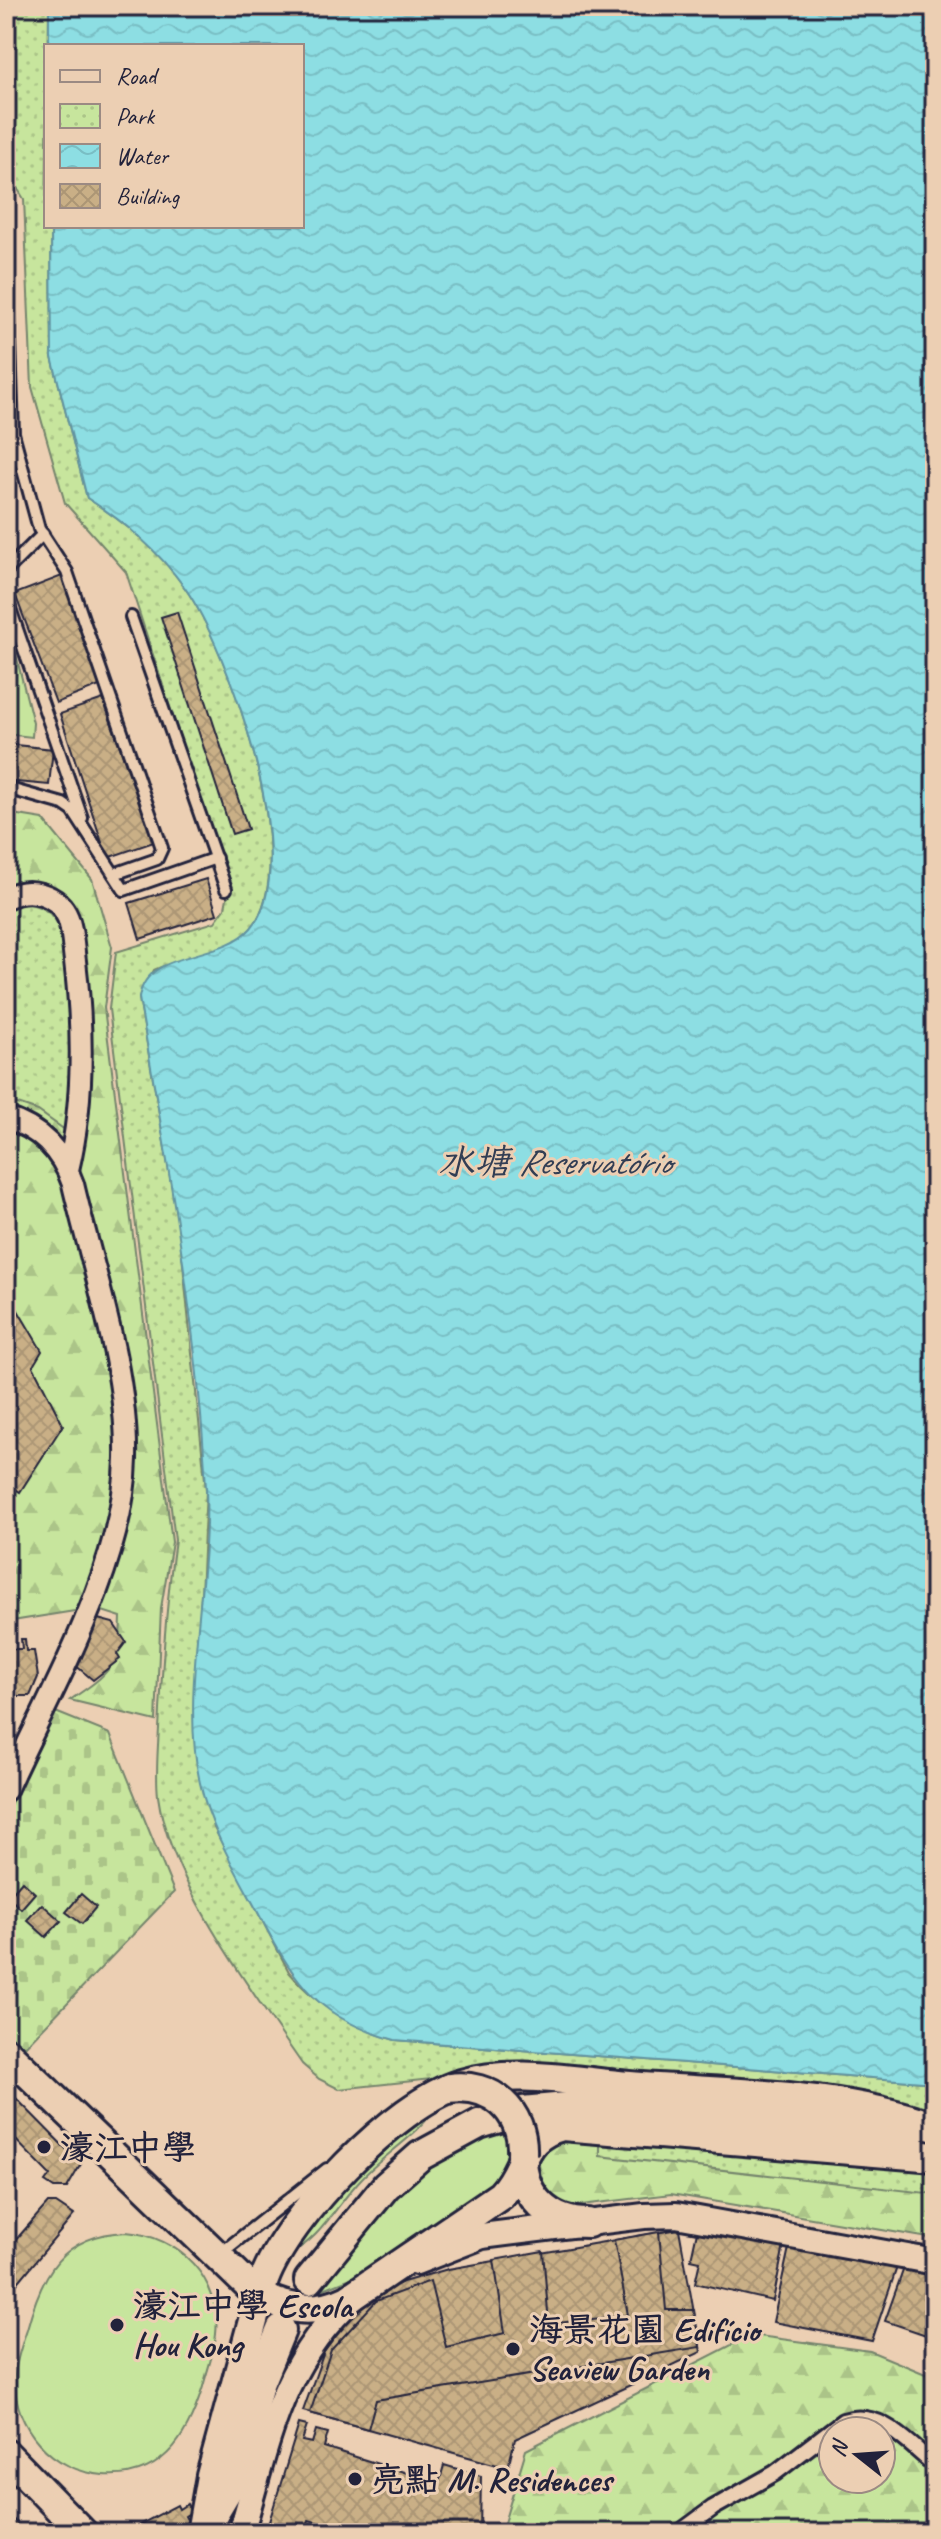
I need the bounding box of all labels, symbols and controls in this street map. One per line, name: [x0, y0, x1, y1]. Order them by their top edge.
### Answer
legend: [44, 44, 304, 228]
text: Road: [116, 61, 160, 91]
text: Park: [116, 101, 156, 131]
text: Water: [116, 141, 171, 171]
text: Building: [116, 181, 181, 211]
water label: 水塘 Reservatório: [438, 1139, 676, 1185]
place label: 濠江中學: [60, 2126, 196, 2169]
marker: 濠江中學: [35, 2138, 53, 2156]
place label: 濠江中學 Escola Hou Kong: [133, 2284, 355, 2366]
place label: 海景花園 Edifício Seaview Garden: [529, 2308, 763, 2390]
marker: 濠江中學 Escola Hou Kong: [108, 2316, 126, 2334]
marker: 海景花園 Edifício Seaview Garden: [504, 2340, 522, 2358]
north arrow: [817, 2415, 897, 2495]
text: N: [823, 2436, 855, 2460]
place label: 亮點 M. Residences: [371, 2458, 614, 2501]
marker: 亮點 M. Residences: [346, 2470, 364, 2488]

